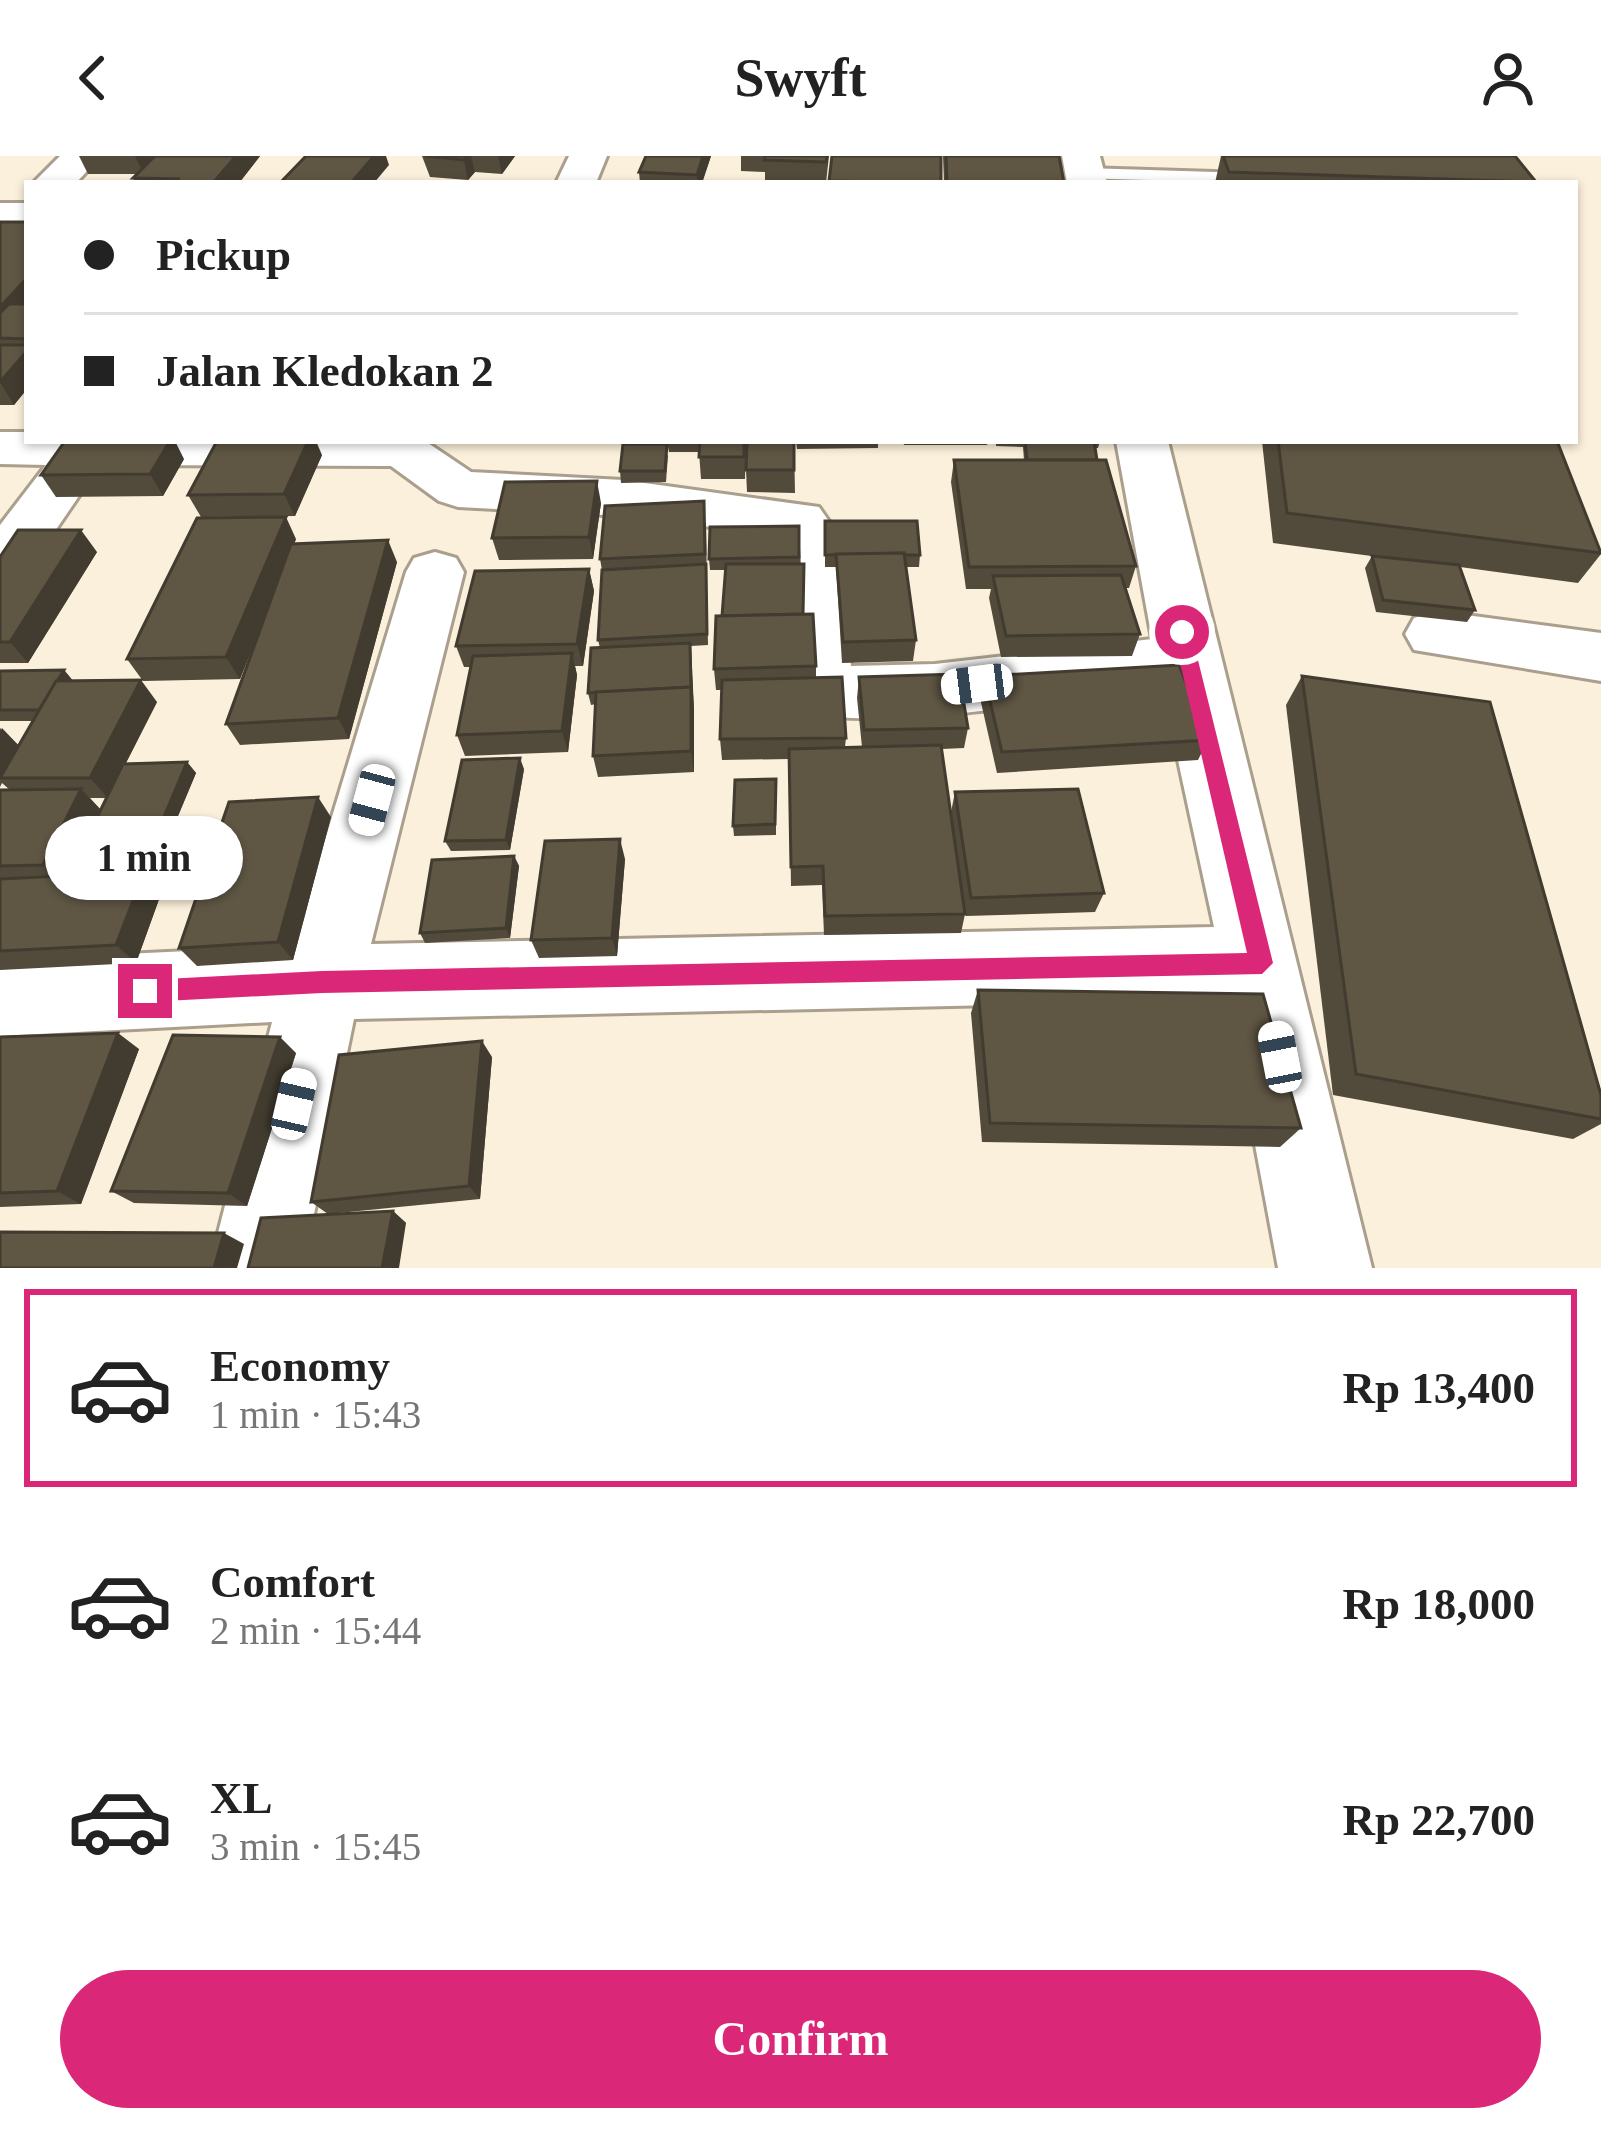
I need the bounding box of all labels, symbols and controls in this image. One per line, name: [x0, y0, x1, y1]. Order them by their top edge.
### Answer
icon: back: [60, 45, 126, 111]
icon: person: [1475, 45, 1541, 111]
text: Swyft: [735, 48, 867, 108]
text: Pickup: [156, 230, 291, 280]
text: Jalan Kledokan 2: [156, 346, 494, 396]
route start: [1155, 605, 1209, 659]
car: [939, 662, 1015, 706]
car: [345, 761, 399, 839]
callout: 1 min: [46, 817, 244, 901]
text: 1 min: [97, 836, 191, 879]
route end: [118, 964, 172, 1018]
car: [1255, 1018, 1305, 1096]
car: [268, 1065, 320, 1143]
icon: car: [66, 1334, 174, 1442]
text: Economy: [210, 1341, 390, 1391]
text: Rp 13,400: [1342, 1363, 1535, 1413]
text: 1 min · 15:43: [210, 1393, 421, 1436]
icon: car: [66, 1550, 174, 1658]
text: Comfort: [210, 1557, 375, 1607]
text: Rp 18,000: [1342, 1579, 1535, 1629]
text: 2 min · 15:44: [210, 1609, 421, 1652]
icon: car: [66, 1766, 174, 1874]
text: XL: [210, 1773, 273, 1823]
text: Rp 22,700: [1342, 1795, 1535, 1845]
text: 3 min · 15:45: [210, 1825, 421, 1868]
button: Confirm: [60, 1970, 1541, 2108]

